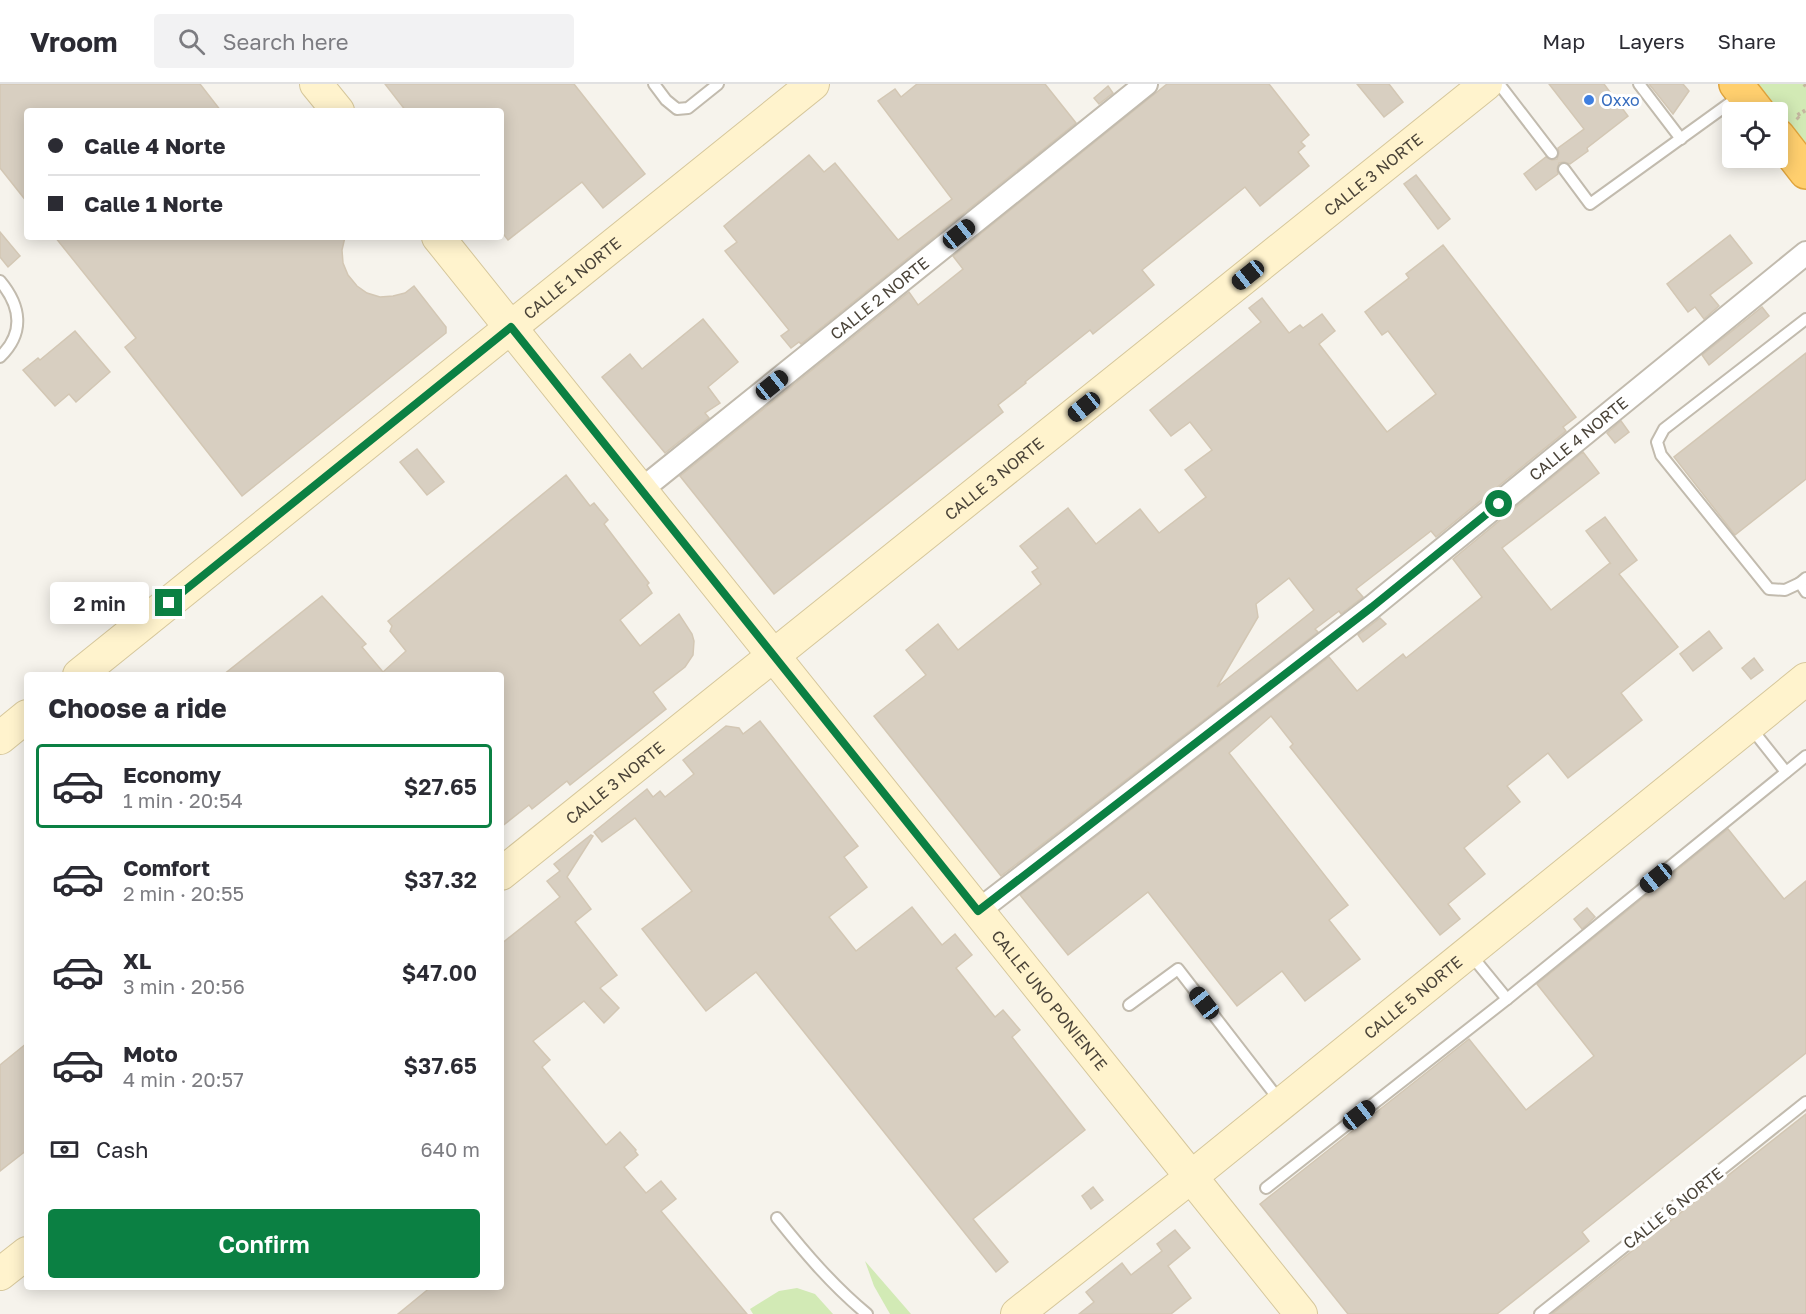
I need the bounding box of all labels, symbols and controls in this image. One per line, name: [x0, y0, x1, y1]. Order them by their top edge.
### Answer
search box: [154, 14, 574, 68]
text: Vroom: [30, 25, 118, 58]
icon: search: [175, 25, 208, 58]
text: Search here: [223, 28, 349, 55]
text: Map: [1542, 28, 1585, 54]
text: Layers: [1618, 28, 1685, 54]
text: Share: [1718, 28, 1776, 54]
place label: Oxxo: [1601, 90, 1640, 110]
marker: Oxxo: [1582, 93, 1596, 107]
map controls: [1722, 102, 1788, 168]
button: locate: [1722, 102, 1788, 168]
street label: CALLE 3 NORTE: [1320, 129, 1427, 220]
text: Calle 4 Norte: [84, 132, 225, 159]
text: Calle 1 Norte: [84, 190, 223, 217]
car: [939, 216, 979, 252]
street label: CALLE 1 NORTE: [519, 233, 625, 323]
street label: CALLE 2 NORTE: [826, 253, 933, 344]
car: [1228, 257, 1268, 293]
car: [752, 367, 792, 403]
car: [1064, 389, 1104, 425]
street label: CALLE 4 NORTE: [1525, 392, 1632, 485]
street label: CALLE 3 NORTE: [941, 433, 1048, 524]
route start: [1485, 490, 1512, 517]
callout: 2 min: [49, 582, 148, 624]
route end: [155, 589, 182, 616]
text: 2 min: [74, 591, 126, 615]
text: Choose a ride: [48, 692, 227, 724]
street label: CALLE 3 NORTE: [561, 737, 668, 828]
icon: car: [51, 759, 105, 813]
text: Economy: [123, 761, 221, 788]
text: $27.65: [404, 773, 477, 800]
text: 1 min · 20:54: [123, 788, 243, 812]
icon: car: [51, 852, 105, 906]
text: Comfort: [123, 854, 210, 881]
car: [1636, 860, 1676, 896]
text: $37.32: [404, 866, 477, 893]
text: 2 min · 20:55: [123, 881, 244, 905]
street label: CALLE UNO PONIENTE: [987, 926, 1112, 1074]
icon: car: [51, 945, 105, 999]
text: XL: [123, 947, 151, 974]
street label: CALLE 5 NORTE: [1360, 951, 1466, 1043]
text: $47.00: [402, 959, 477, 986]
text: 3 min · 20:56: [123, 974, 245, 998]
car: [1186, 983, 1222, 1023]
icon: car: [51, 1038, 105, 1092]
text: Moto: [123, 1040, 178, 1067]
text: $37.65: [404, 1052, 477, 1079]
text: 4 min · 20:57: [123, 1067, 244, 1091]
car: [1339, 1097, 1379, 1133]
icon: cash: [48, 1133, 81, 1166]
text: Cash: [96, 1136, 149, 1163]
text: 640 m: [421, 1137, 480, 1161]
street label: CALLE 6 NORTE: [1619, 1163, 1727, 1253]
button: Confirm: [48, 1209, 480, 1278]

